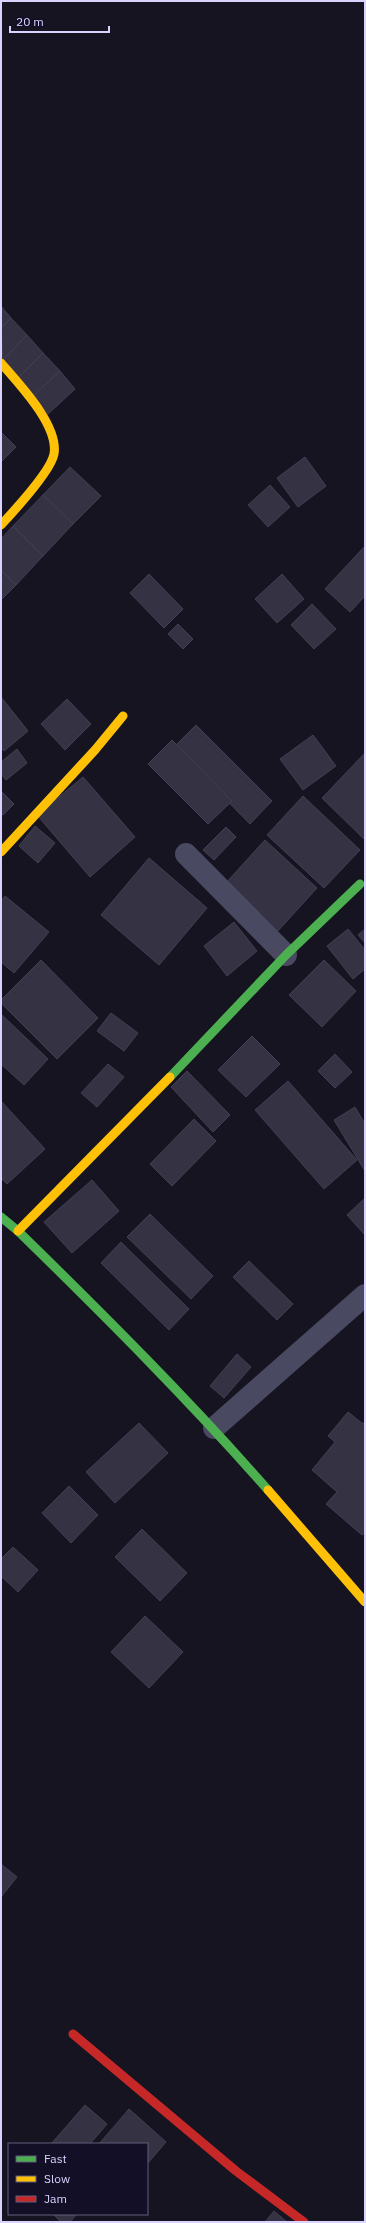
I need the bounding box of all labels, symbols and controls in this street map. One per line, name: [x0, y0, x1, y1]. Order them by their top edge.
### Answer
scale bar: [10, 8, 109, 34]
text: 20 m: [16, 14, 44, 29]
legend: [8, 2143, 148, 2215]
text: Fast: [44, 2151, 67, 2166]
text: Slow: [44, 2171, 70, 2186]
text: Jam: [44, 2191, 67, 2206]

